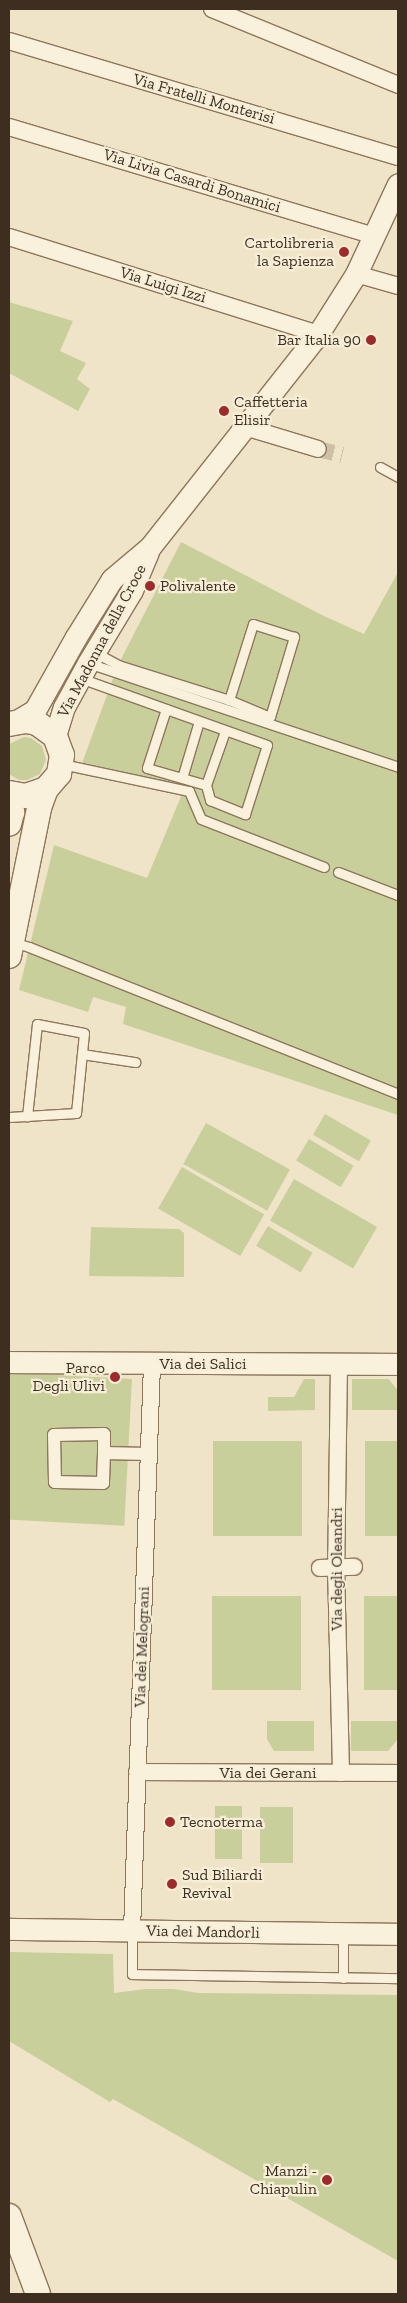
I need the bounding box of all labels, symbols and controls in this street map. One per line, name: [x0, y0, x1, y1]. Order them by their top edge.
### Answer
street label: Via Fratelli Monterisi: [131, 70, 277, 128]
street label: Via Livia Casardi Bonamici: [101, 145, 283, 217]
place label: Cartolibreria la Sapienza: [245, 233, 334, 271]
marker: Cartolibreria la Sapienza: [338, 246, 350, 258]
street label: Via Luigi Izzi: [118, 263, 208, 307]
place label: Bar Italia 90: [277, 330, 361, 350]
marker: Bar Italia 90: [365, 334, 377, 346]
place label: Caffetteria Elisir: [234, 392, 308, 430]
marker: Caffetteria Elisir: [218, 405, 230, 417]
street label: Via Madonna della Croce: [53, 561, 151, 721]
place label: Polivalente: [160, 576, 236, 596]
marker: Polivalente: [144, 580, 156, 592]
street label: Via dei Salici: [159, 1354, 247, 1374]
place label: Parco Degli Ulivi: [32, 1358, 105, 1396]
marker: Parco Degli Ulivi: [109, 1371, 121, 1383]
street label: Via degli Oleandri: [327, 1507, 347, 1631]
street label: Via dei Melograni: [130, 1586, 154, 1708]
street label: Via dei Gerani: [220, 1763, 316, 1783]
place label: Tecnoterma: [180, 1812, 263, 1832]
marker: Tecnoterma: [164, 1816, 176, 1828]
place label: Sud Biliardi Revival: [182, 1865, 263, 1903]
marker: Sud Biliardi Revival: [166, 1878, 178, 1890]
street label: Via dei Mandorli: [146, 1921, 260, 1943]
place label: Manzi - Chiapulin: [250, 2161, 317, 2199]
marker: Manzi - Chiapulin: [321, 2174, 333, 2186]

